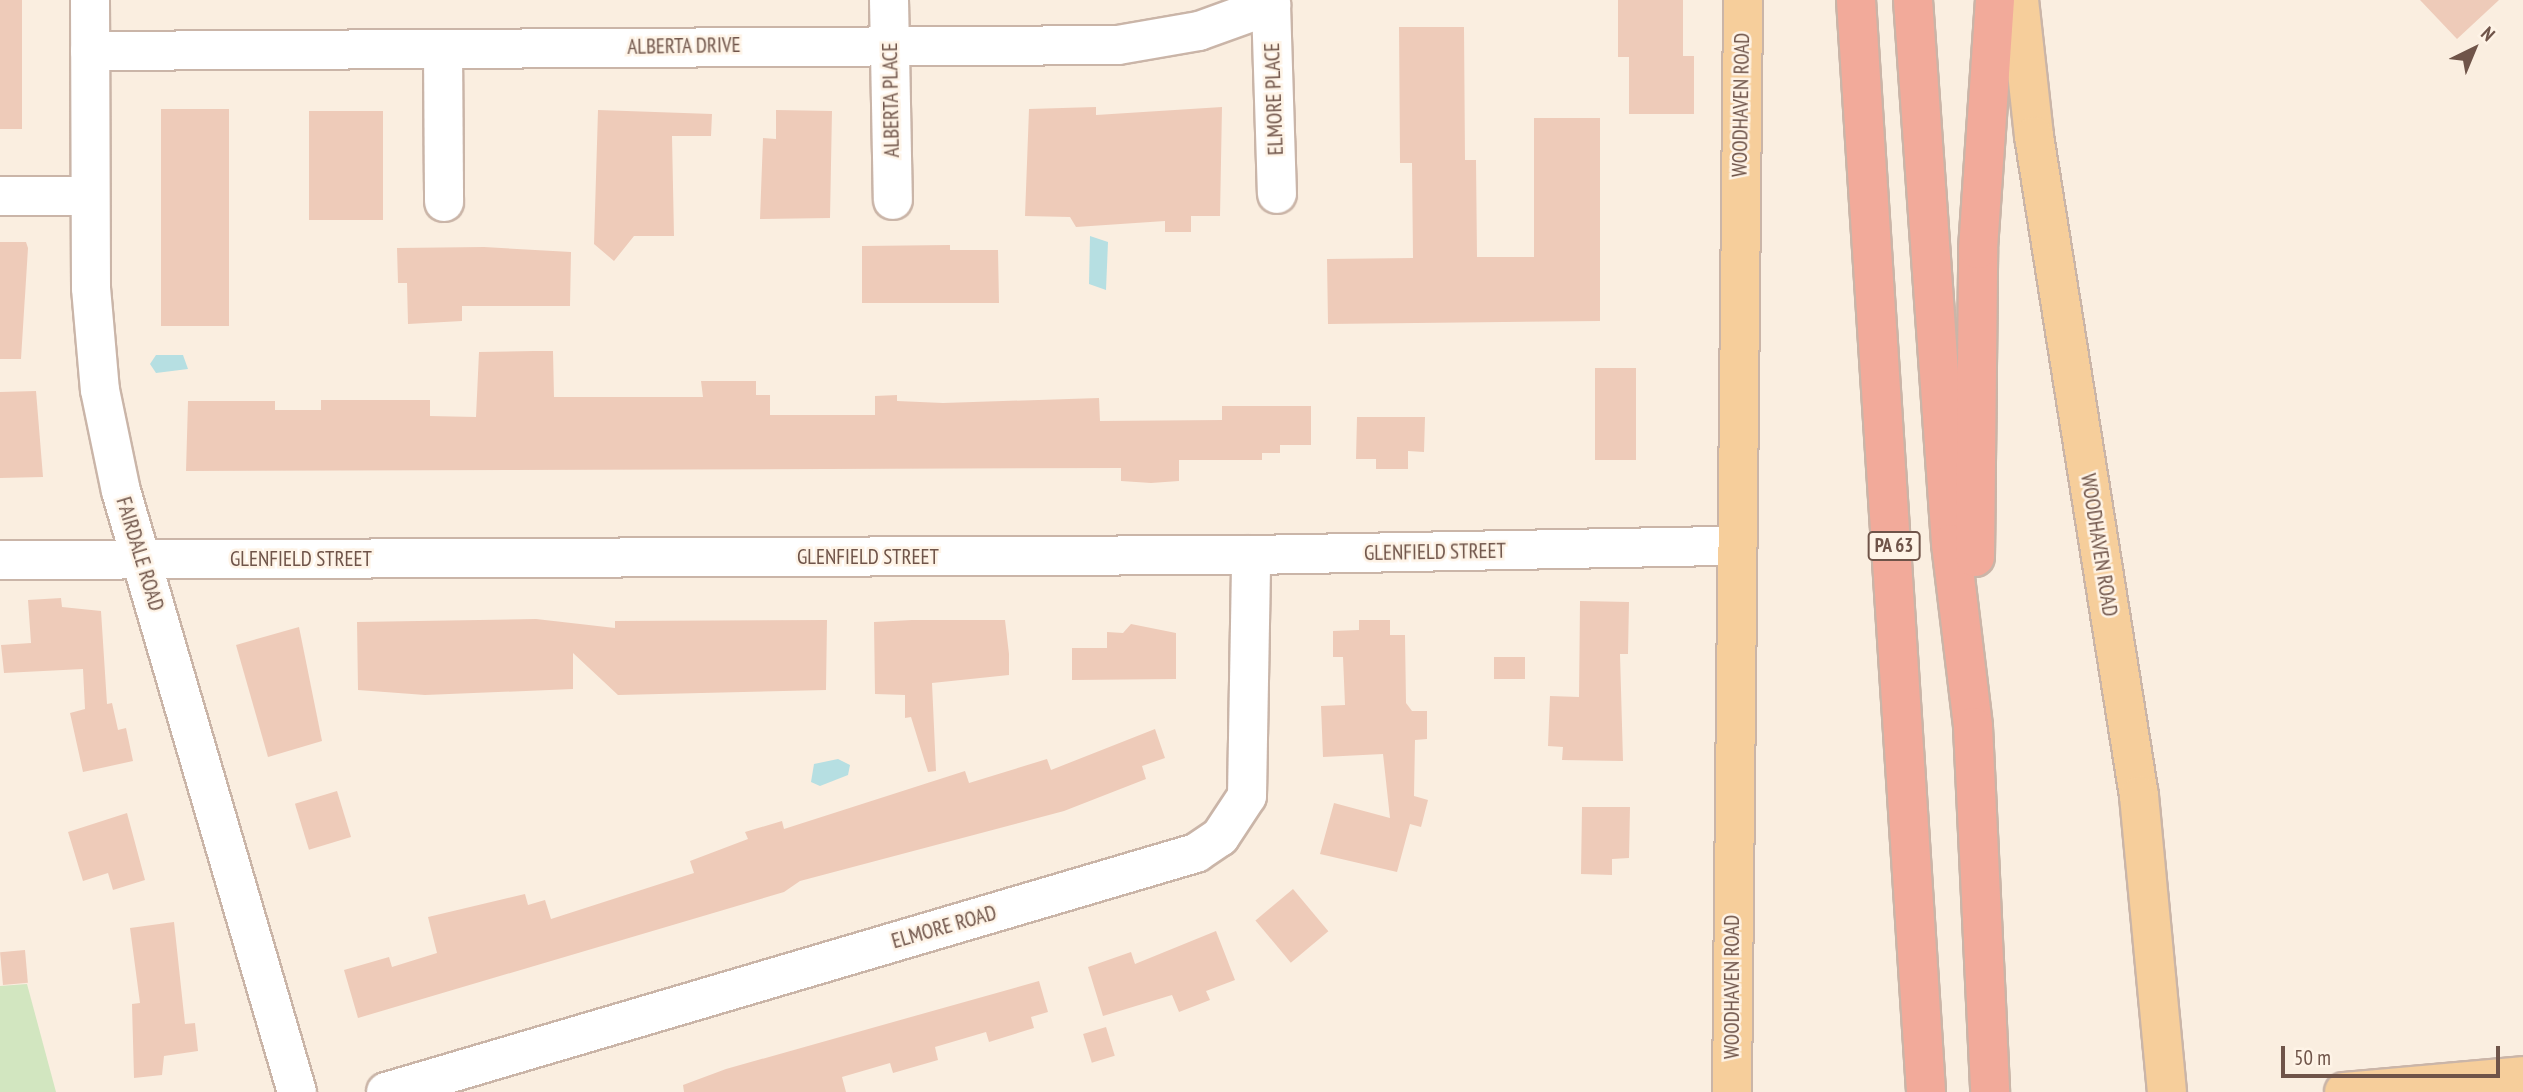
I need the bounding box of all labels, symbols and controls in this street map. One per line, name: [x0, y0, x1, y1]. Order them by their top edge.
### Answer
north arrow: [2439, 14, 2509, 84]
text: N: [2476, 21, 2500, 46]
street label: ALBERTA DRIVE: [627, 32, 741, 60]
street label: WOODHAVEN ROAD: [1727, 33, 1755, 177]
street label: ALBERTA PLACE: [877, 42, 905, 158]
street label: ELMORE PLACE: [1259, 42, 1289, 156]
street label: WOODHAVEN ROAD: [2075, 472, 2123, 618]
street label: FAIRDALE ROAD: [111, 494, 169, 614]
road number: PA 63: [1866, 530, 1922, 562]
street label: GLENFIELD STREET: [1364, 538, 1506, 566]
street label: GLENFIELD STREET: [797, 544, 939, 570]
street label: GLENFIELD STREET: [230, 546, 372, 572]
street label: ELMORE ROAD: [889, 900, 999, 954]
street label: WOODHAVEN ROAD: [1719, 915, 1745, 1059]
scale bar: [2285, 1032, 2504, 1076]
text: 50 m: [2294, 1044, 2331, 1071]

